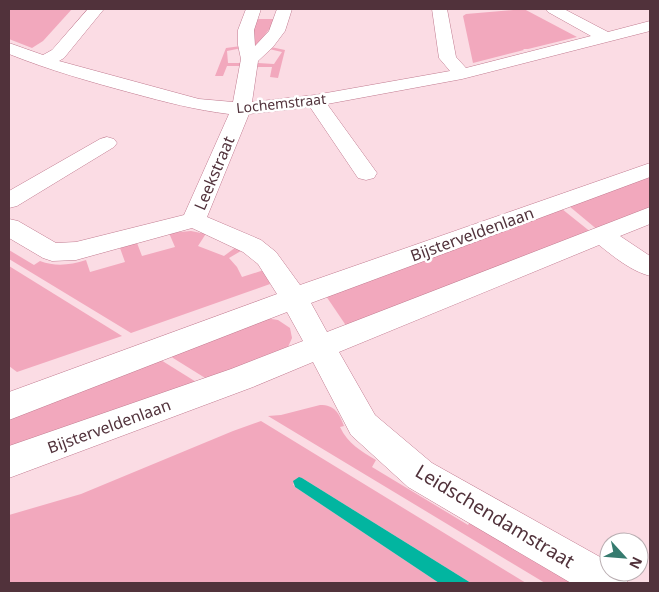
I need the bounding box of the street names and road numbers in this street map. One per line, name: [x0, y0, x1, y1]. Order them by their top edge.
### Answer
street label: Lochemstraat: [235, 89, 327, 117]
street label: Leekstraat: [189, 132, 240, 213]
street label: Bijsterveldenlaan: [407, 201, 537, 267]
street label: Bijsterveldenlaan: [44, 393, 174, 459]
street label: Leidschendamstraat: [411, 458, 580, 574]

